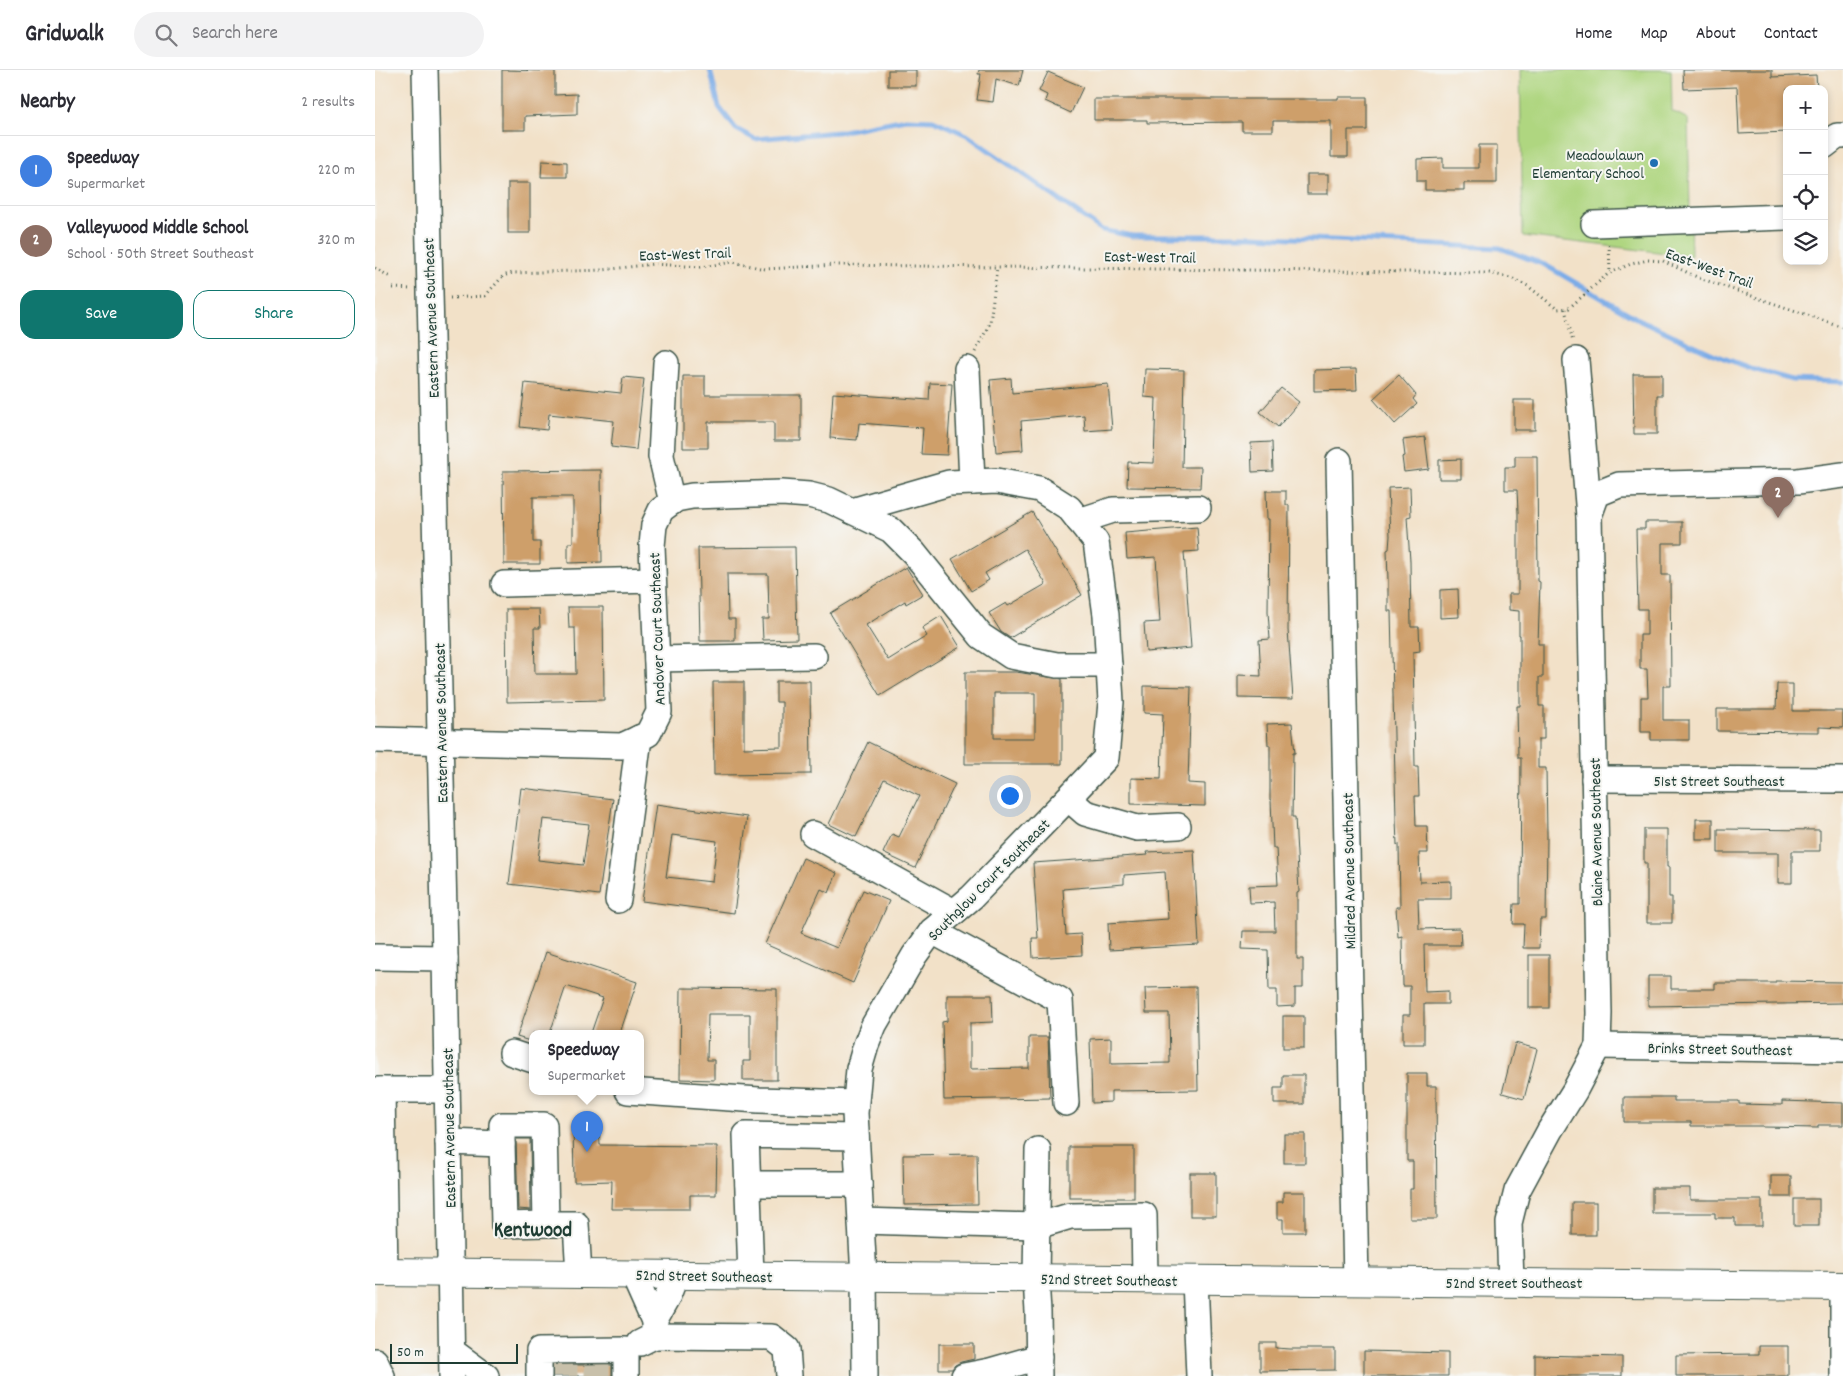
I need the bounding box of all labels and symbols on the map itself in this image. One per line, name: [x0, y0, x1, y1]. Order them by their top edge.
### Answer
place label: Meadowlawn Elementary School: [1532, 145, 1644, 186]
marker: Meadowlawn Elementary School: [1648, 157, 1660, 169]
street label: Eastern Avenue Southeast: [418, 237, 447, 398]
street label: East-West Trail: [639, 242, 732, 269]
street label: East-West Trail: [1662, 243, 1756, 296]
street label: East-West Trail: [1104, 246, 1196, 271]
pin: 2: [1762, 477, 1794, 518]
street label: Andover Court Southeast: [644, 552, 673, 706]
street label: Eastern Avenue Southeast: [430, 642, 455, 803]
street label: Blaine Avenue Southeast: [1585, 757, 1610, 907]
street label: 51st Street Southeast: [1653, 771, 1785, 794]
your location: [997, 783, 1023, 809]
street label: Mildred Avenue Southeast: [1338, 792, 1363, 949]
street label: Southglow Court Southeast: [923, 814, 1056, 947]
street label: Brinks Street Southeast: [1647, 1038, 1793, 1063]
street label: Eastern Avenue Southeast: [438, 1047, 463, 1208]
pin: 1: [571, 1111, 603, 1152]
district label: Kentwood: [494, 1217, 572, 1247]
street label: 52nd Street Southeast: [635, 1265, 773, 1290]
street label: 52nd Street Southeast: [1040, 1269, 1178, 1294]
street label: 52nd Street Southeast: [1446, 1273, 1583, 1296]
scale bar: [390, 1341, 517, 1364]

